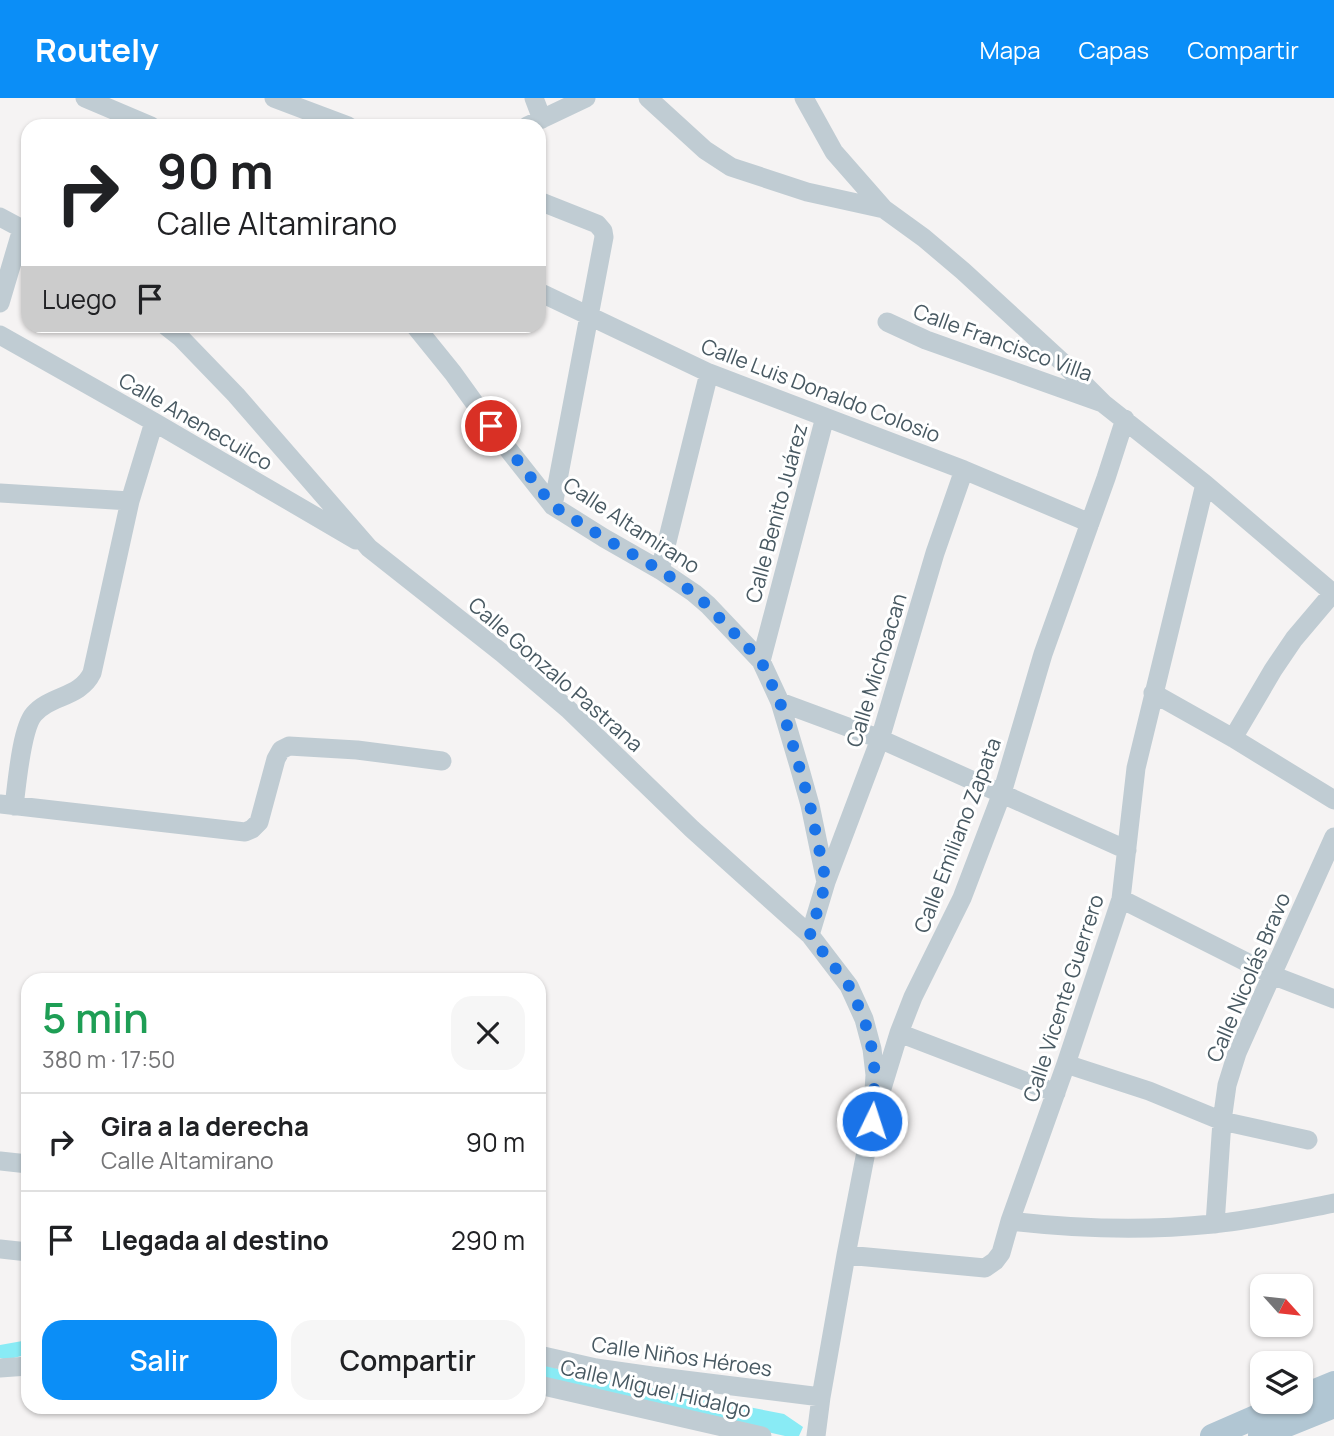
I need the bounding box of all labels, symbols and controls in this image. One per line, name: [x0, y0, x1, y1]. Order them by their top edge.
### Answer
text: Routely: [35, 27, 159, 72]
text: Mapa: [980, 33, 1041, 66]
text: Capas: [1079, 33, 1149, 66]
text: Compartir: [1187, 33, 1299, 66]
text: 90 m: [157, 137, 274, 204]
icon: right: [42, 147, 133, 238]
text: Calle Altamirano: [157, 201, 397, 245]
icon: arrive: [131, 280, 169, 318]
text: Luego: [42, 281, 117, 317]
street label: Calle Francisco Villa: [910, 297, 1096, 387]
street label: Calle Luis Donaldo Colosio: [697, 331, 945, 449]
street label: Calle Anenecuilco: [114, 366, 278, 476]
pin: [461, 396, 521, 456]
icon: arrive: [472, 407, 510, 445]
street label: Calle Benito Juárez: [739, 420, 813, 606]
street label: Calle Altamirano: [558, 470, 706, 580]
street label: Calle Gonzalo Pastrana: [463, 590, 649, 758]
street label: Calle Michoacan: [839, 590, 913, 750]
street label: Calle Emiliano Zapata: [907, 733, 1007, 937]
street label: Calle Nicolás Bravo: [1200, 888, 1296, 1066]
street label: Calle Vicente Guerrero: [1016, 891, 1110, 1105]
text: 5 min: [42, 988, 149, 1046]
button: close: [451, 996, 525, 1070]
text: 380 m · 17:50: [42, 1043, 175, 1075]
position arrow: [835, 1084, 909, 1158]
text: Gira a la derecha: [101, 1108, 309, 1144]
icon: right: [42, 1123, 80, 1161]
text: 90 m: [466, 1124, 525, 1160]
text: Calle Altamirano: [101, 1144, 274, 1176]
icon: arrive: [42, 1221, 80, 1259]
text: Llegada al destino: [101, 1222, 329, 1258]
text: 290 m: [451, 1222, 525, 1258]
north arrow: [1250, 1274, 1312, 1337]
map controls: [1250, 1274, 1313, 1414]
button: Salir: [42, 1320, 277, 1400]
button: Compartir: [291, 1320, 525, 1400]
street label: Calle Niños Héroes: [590, 1329, 774, 1383]
button: layers: [1250, 1351, 1313, 1414]
street label: Calle Miguel Hidalgo: [558, 1352, 754, 1424]

